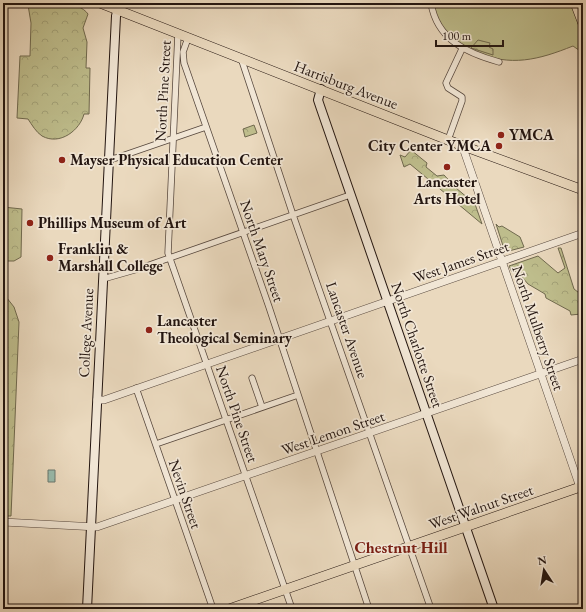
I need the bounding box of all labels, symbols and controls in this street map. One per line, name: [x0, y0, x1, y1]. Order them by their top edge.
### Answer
scale bar: [436, 22, 503, 48]
text: 100 m: [442, 28, 472, 44]
street label: North Pine Street: [150, 40, 175, 142]
street label: Harrisburg Avenue: [291, 56, 401, 113]
place label: YMCA: [509, 125, 554, 144]
marker: YMCA: [496, 130, 506, 140]
place label: City Center YMCA: [368, 136, 491, 155]
marker: City Center YMCA: [494, 141, 504, 151]
place label: Mayser Physical Education Center: [70, 150, 284, 169]
marker: Mayser Physical Education Center: [57, 155, 67, 165]
marker: Lancaster Arts Hotel: [442, 162, 452, 172]
place label: Lancaster Arts Hotel: [412, 172, 481, 208]
street label: North Mary Street: [236, 197, 289, 305]
place label: Phillips Museum of Art: [38, 213, 187, 232]
marker: Phillips Museum of Art: [25, 218, 35, 228]
street label: West James Street: [410, 236, 511, 287]
place label: Franklin & Marshall College: [58, 239, 163, 275]
marker: Franklin & Marshall College: [45, 253, 55, 263]
street label: North Mulberry Street: [508, 263, 569, 393]
street label: Lancaster Avenue: [322, 279, 373, 381]
street label: North Charlotte Street: [387, 280, 448, 410]
street label: College Avenue: [74, 288, 97, 378]
place label: Lancaster Theological Seminary: [157, 311, 293, 347]
marker: Lancaster Theological Seminary: [144, 325, 154, 335]
street label: North Pine Street: [212, 363, 263, 465]
street label: West Lemon Street: [279, 406, 387, 459]
street label: Nevin Street: [165, 457, 206, 531]
street label: West Walnut Street: [426, 480, 536, 533]
district label: Chestnut Hill: [354, 537, 448, 558]
north arrow: [524, 550, 564, 590]
text: N: [536, 552, 548, 568]

